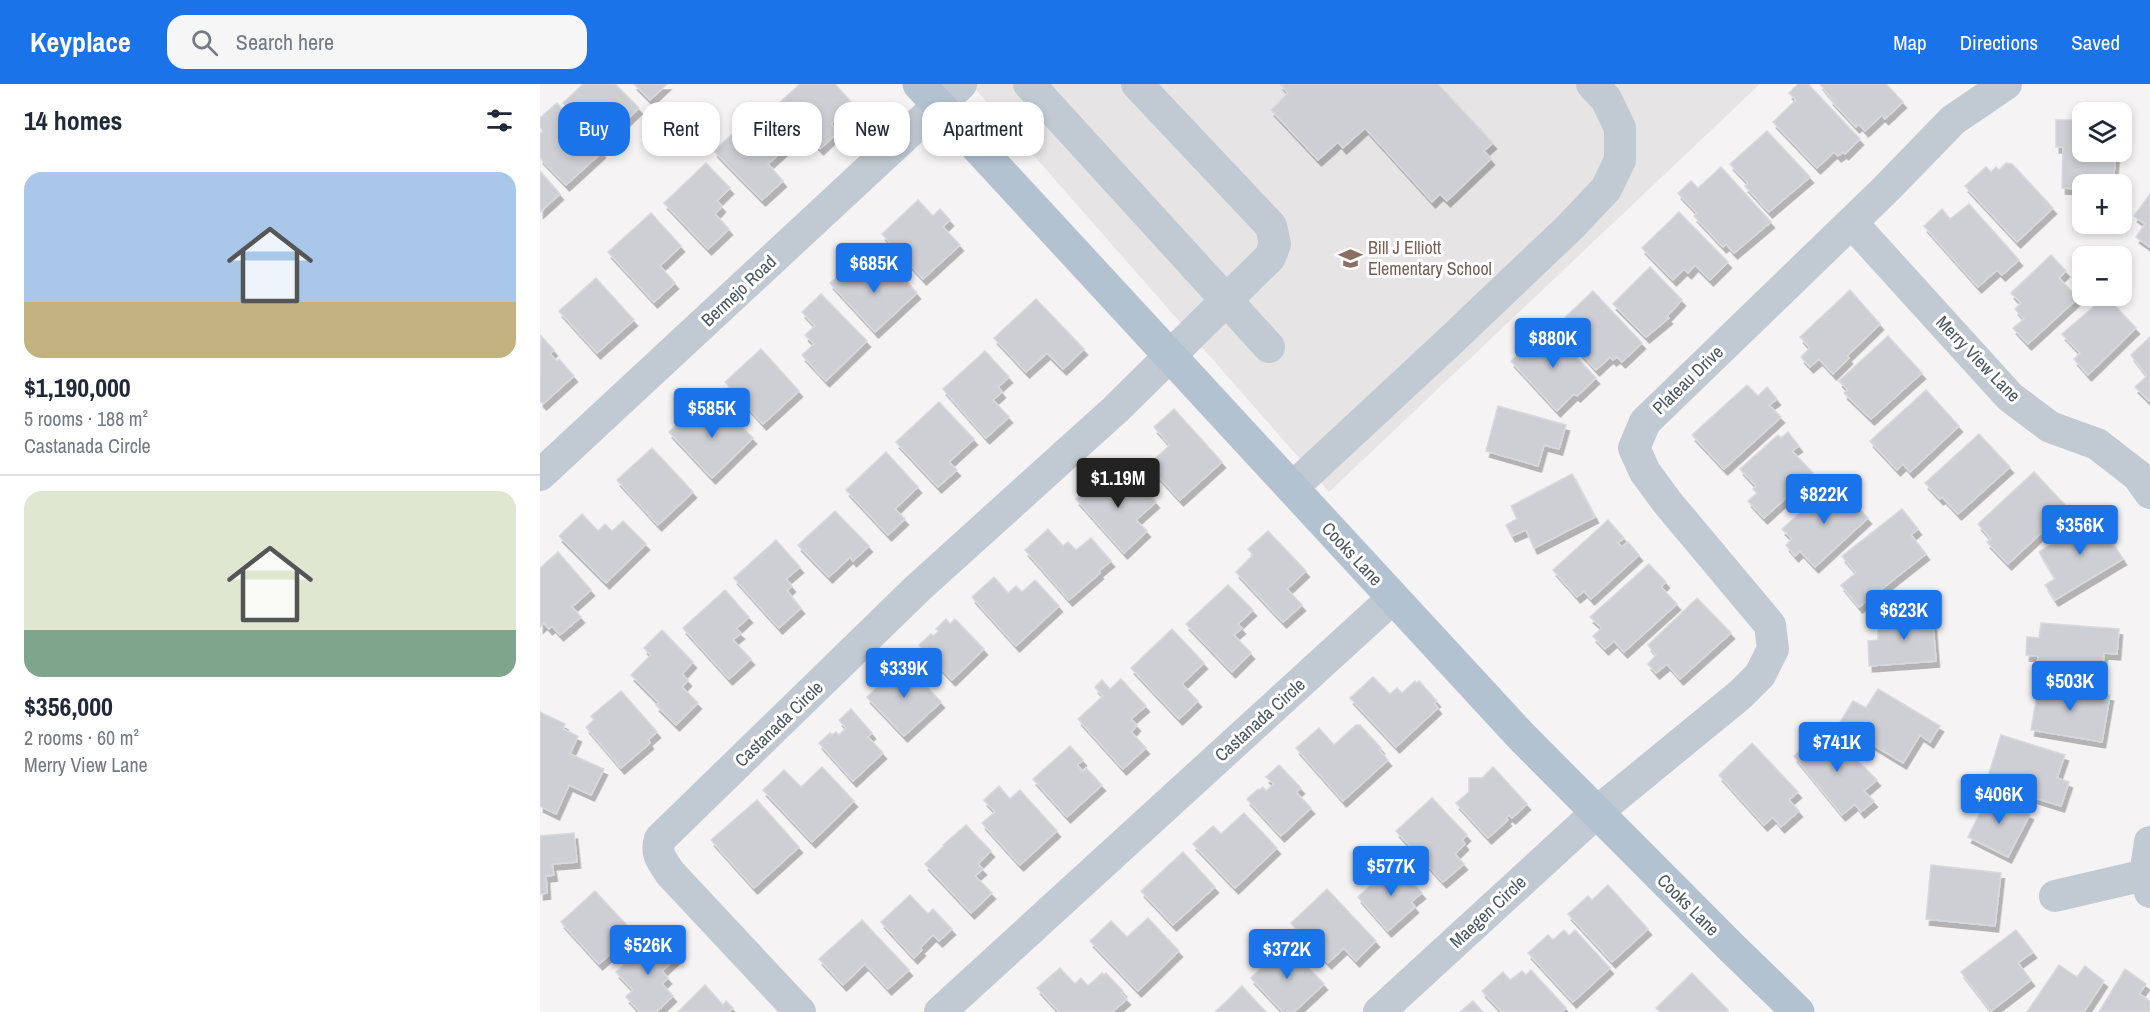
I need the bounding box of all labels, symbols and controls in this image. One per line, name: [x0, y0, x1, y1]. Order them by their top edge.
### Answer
search box: [167, 15, 587, 69]
text: Keyplace: [30, 23, 131, 61]
icon: search: [188, 26, 221, 59]
text: Search here: [236, 27, 334, 57]
text: Map: [1893, 28, 1927, 57]
text: Directions: [1960, 28, 2038, 57]
text: Saved: [2071, 28, 2120, 57]
chip: Buy: [558, 102, 630, 156]
chip: Rent: [642, 102, 720, 156]
chip: Filters: [732, 102, 822, 156]
chip: New: [834, 102, 910, 156]
chip: Apartment: [922, 102, 1044, 156]
map controls: [2072, 102, 2132, 306]
button: layers: [2072, 102, 2132, 162]
text: 14 homes: [24, 103, 122, 138]
icon: filters: [483, 104, 516, 137]
button: +: [2072, 174, 2132, 234]
icon: home: [216, 211, 324, 319]
place label: Bill J Elliott Elementary School: [1368, 235, 1492, 281]
pin: $685K: [832, 243, 916, 294]
school or university icon: Bill J Elliott Elementary School: [1337, 245, 1363, 271]
button: −: [2072, 246, 2132, 306]
street label: Bermejo Road: [696, 249, 782, 332]
text: $685K: [850, 249, 898, 276]
street label: Merry View Lane: [1931, 310, 2026, 407]
pin: $880K: [1511, 318, 1595, 369]
text: $880K: [1529, 324, 1577, 351]
street label: Plateau Drive: [1647, 340, 1729, 420]
text: $1,190,000: [24, 370, 131, 405]
pin: $585K: [670, 388, 754, 439]
text: $585K: [688, 394, 736, 421]
text: 5 rooms · 188 m²: [24, 405, 148, 432]
text: Castanada Circle: [24, 432, 151, 459]
pin: $1.19M: [1069, 458, 1167, 509]
text: $1.19M: [1091, 464, 1145, 491]
pin: $822K: [1782, 474, 1866, 525]
text: $822K: [1800, 480, 1848, 507]
pin: $356K: [2038, 505, 2122, 556]
text: $356K: [2056, 511, 2104, 538]
street label: Cooks Lane: [1316, 516, 1388, 591]
icon: home: [216, 530, 324, 638]
pin: $623K: [1862, 590, 1946, 641]
text: $623K: [1880, 596, 1928, 623]
pin: $339K: [862, 648, 946, 699]
text: $339K: [880, 654, 928, 681]
pin: $503K: [2028, 661, 2112, 712]
text: $503K: [2046, 667, 2094, 694]
street label: Castanada Circle: [1209, 672, 1310, 767]
street label: Castanada Circle: [729, 675, 828, 772]
text: $356,000: [24, 689, 113, 724]
pin: $741K: [1795, 722, 1879, 773]
text: 2 rooms · 60 m²: [24, 724, 139, 751]
text: $741K: [1813, 728, 1861, 755]
text: Merry View Lane: [24, 751, 148, 778]
pin: $406K: [1957, 774, 2041, 825]
text: $406K: [1975, 780, 2023, 807]
pin: $577K: [1349, 846, 1433, 897]
text: $577K: [1367, 852, 1415, 879]
street label: Cooks Lane: [1652, 868, 1725, 941]
street label: Maegen Circle: [1444, 870, 1531, 954]
pin: $526K: [606, 925, 690, 976]
pin: $372K: [1245, 929, 1329, 980]
text: $526K: [624, 931, 672, 958]
text: $372K: [1263, 935, 1311, 962]

